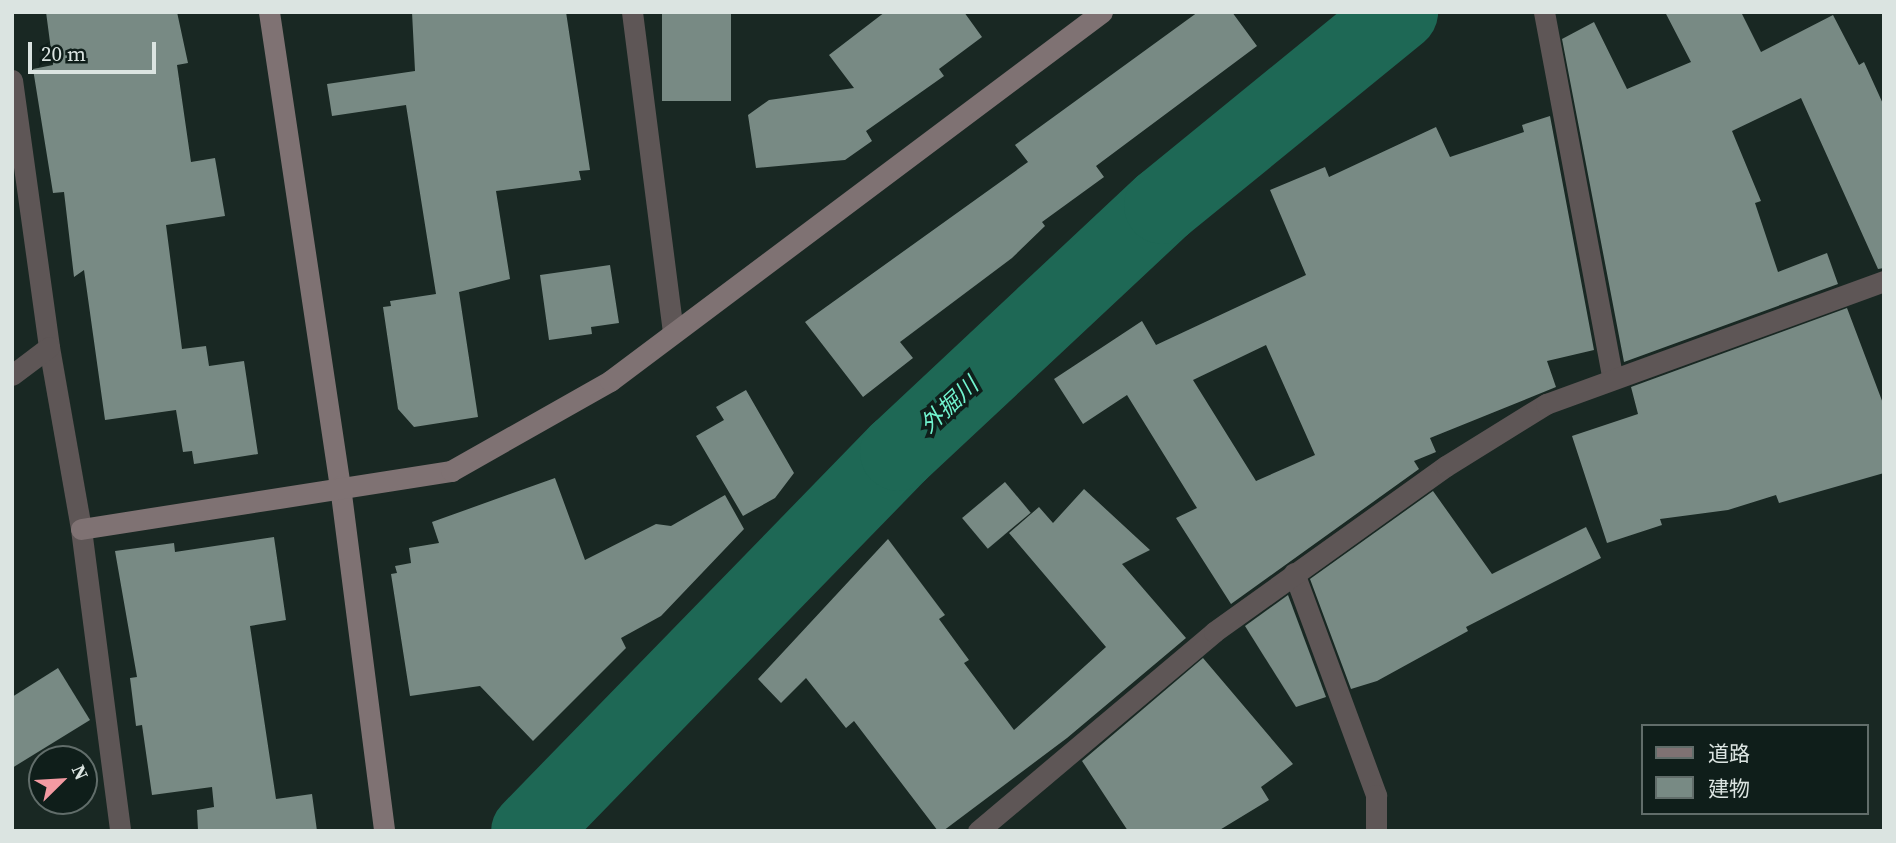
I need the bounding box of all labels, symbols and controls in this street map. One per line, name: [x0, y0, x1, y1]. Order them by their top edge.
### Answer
scale bar: [32, 28, 159, 72]
text: 20 m: [41, 39, 86, 68]
water label: 外掘川: [914, 371, 984, 439]
legend: [1640, 724, 1868, 815]
text: 道路: [1708, 739, 1750, 768]
north arrow: [28, 745, 98, 815]
text: N: [66, 761, 95, 784]
text: 建物: [1708, 774, 1750, 803]

